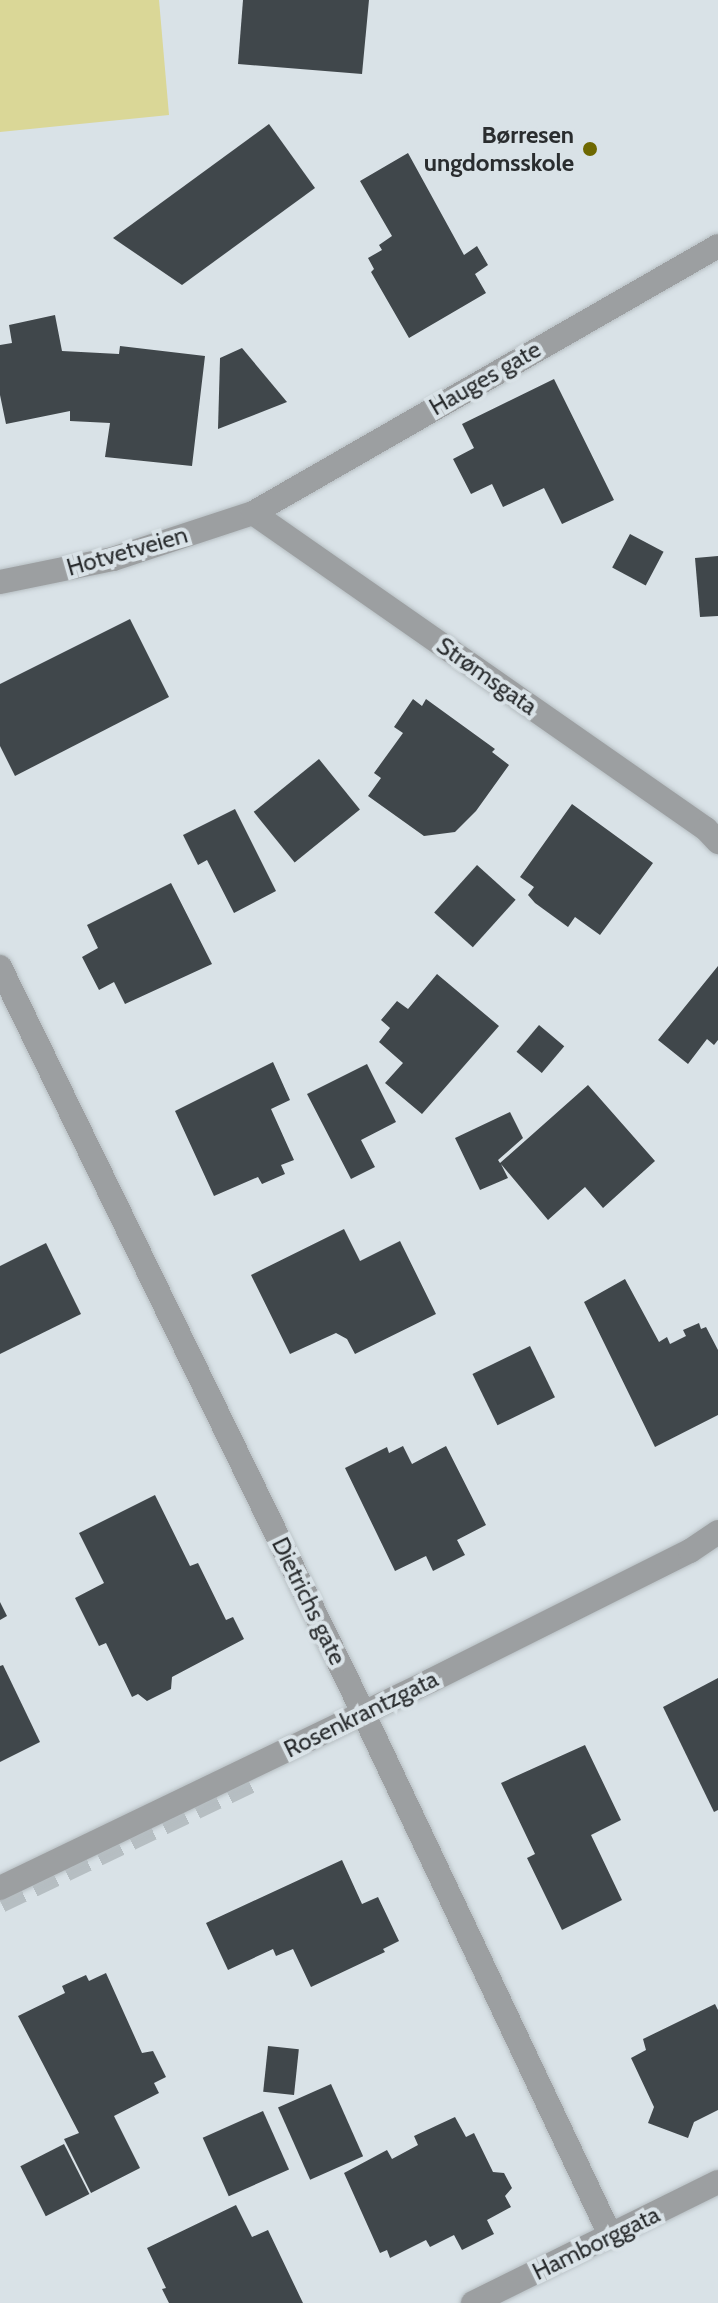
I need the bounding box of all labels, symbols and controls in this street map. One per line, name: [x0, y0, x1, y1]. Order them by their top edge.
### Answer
place label: Børresen ungdomsskole: [424, 121, 574, 177]
marker: Børresen ungdomsskole: [581, 140, 599, 158]
street label: Hauges gate: [424, 335, 546, 421]
street label: Hotvetveien: [63, 520, 191, 582]
street label: Strømsgata: [431, 631, 543, 721]
street label: Dietrichs gate: [266, 1533, 352, 1669]
street label: Rosenkrantzgata: [279, 1664, 443, 1764]
street label: Hamborggata: [528, 2200, 664, 2286]

